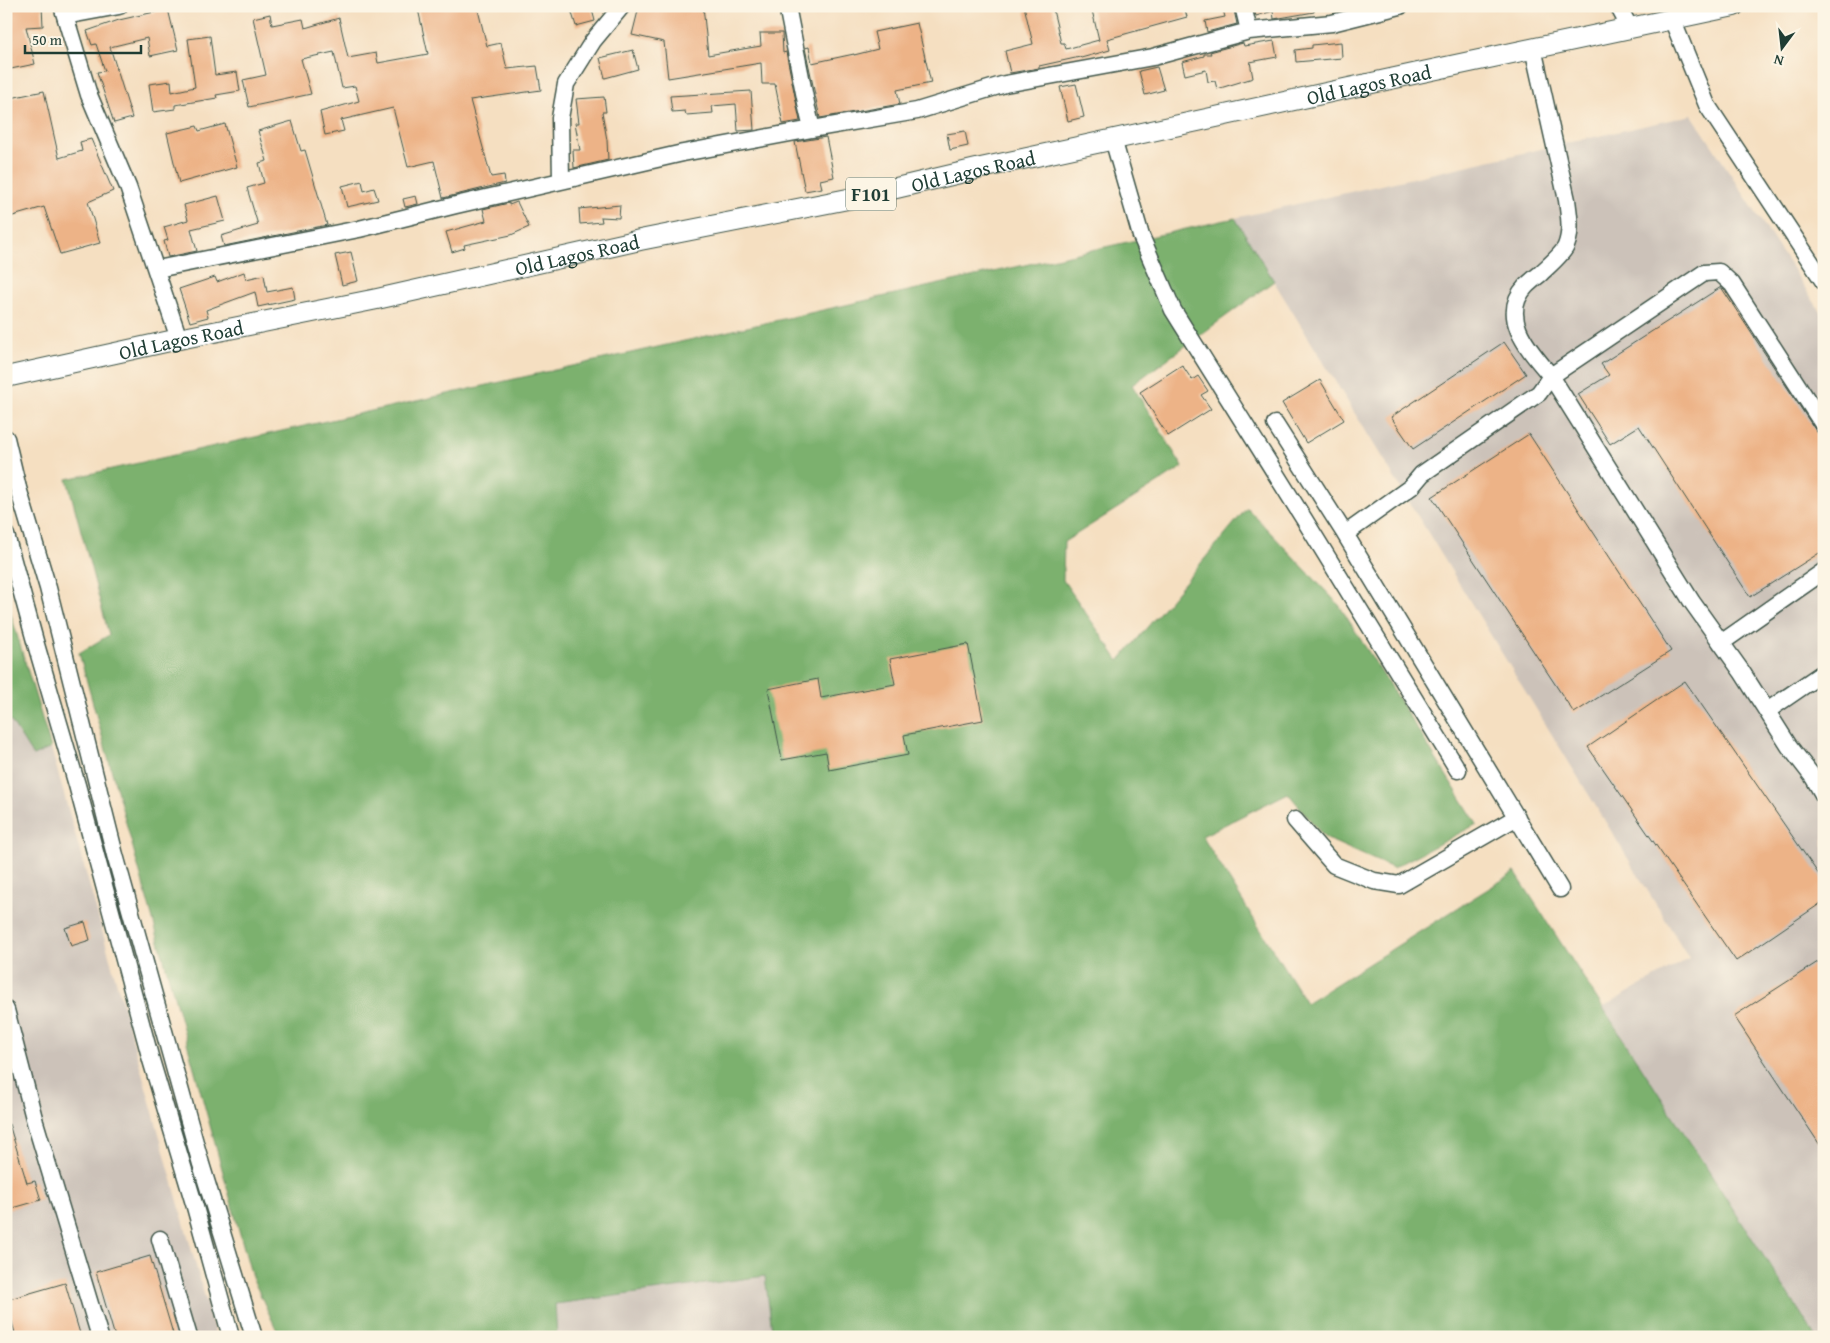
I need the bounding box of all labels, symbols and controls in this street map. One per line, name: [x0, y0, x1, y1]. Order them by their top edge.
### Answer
scale bar: [25, 22, 141, 54]
north arrow: [1758, 22, 1808, 72]
text: 50 m: [32, 29, 63, 50]
text: N: [1771, 50, 1786, 71]
street label: Old Lagos Road: [1304, 56, 1434, 111]
street label: Old Lagos Road: [908, 142, 1038, 199]
road number: F101: [846, 178, 896, 210]
street label: Old Lagos Road: [512, 226, 642, 282]
street label: Old Lagos Road: [116, 312, 246, 366]

